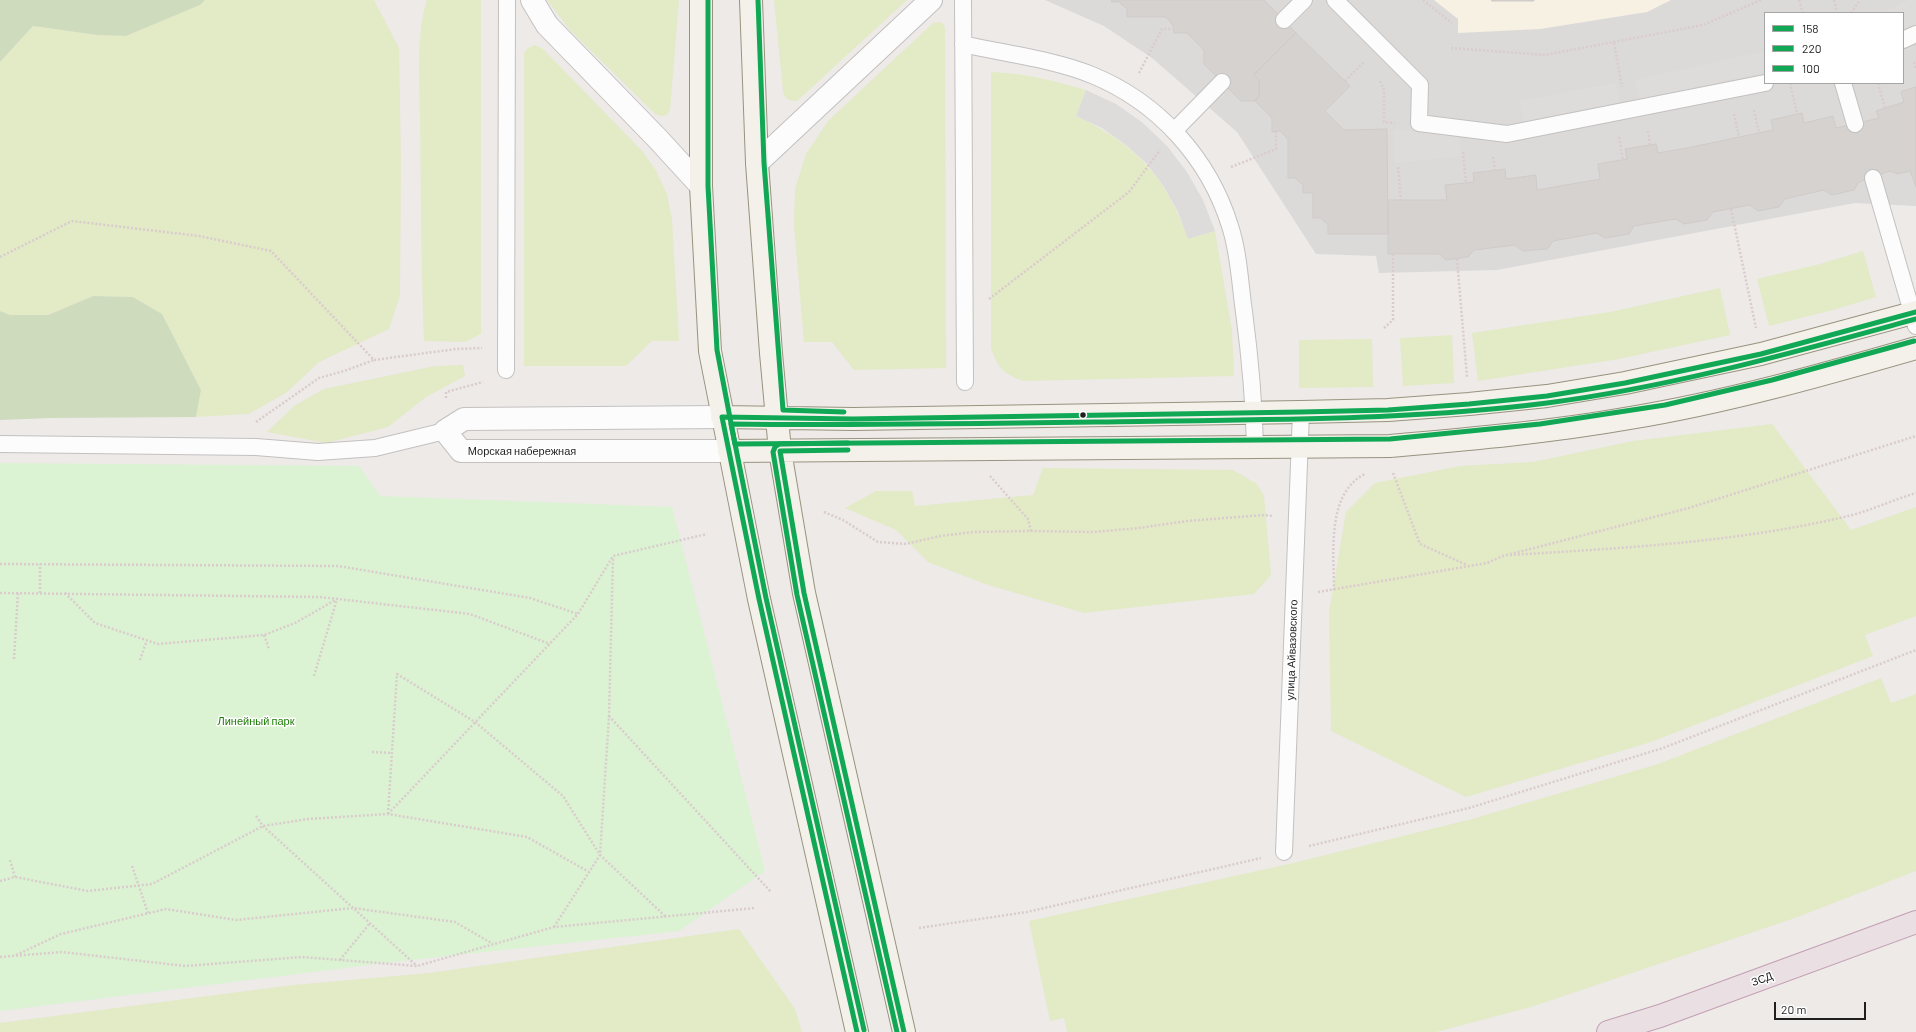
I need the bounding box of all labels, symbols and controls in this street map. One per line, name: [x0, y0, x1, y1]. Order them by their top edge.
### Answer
legend: [1764, 12, 1904, 84]
text: 158: [1802, 21, 1819, 35]
text: 220: [1802, 41, 1822, 55]
text: 100: [1802, 61, 1820, 75]
unlabelled marker: [1078, 410, 1088, 420]
street label: Морская набережная: [468, 444, 576, 458]
street label: улица Айвазовского: [1284, 599, 1300, 701]
park label: Линейный парк: [217, 714, 295, 728]
street label: ЗСД: [1750, 969, 1774, 989]
scale bar: [1776, 994, 1868, 1020]
text: 20 m: [1781, 1002, 1807, 1016]

